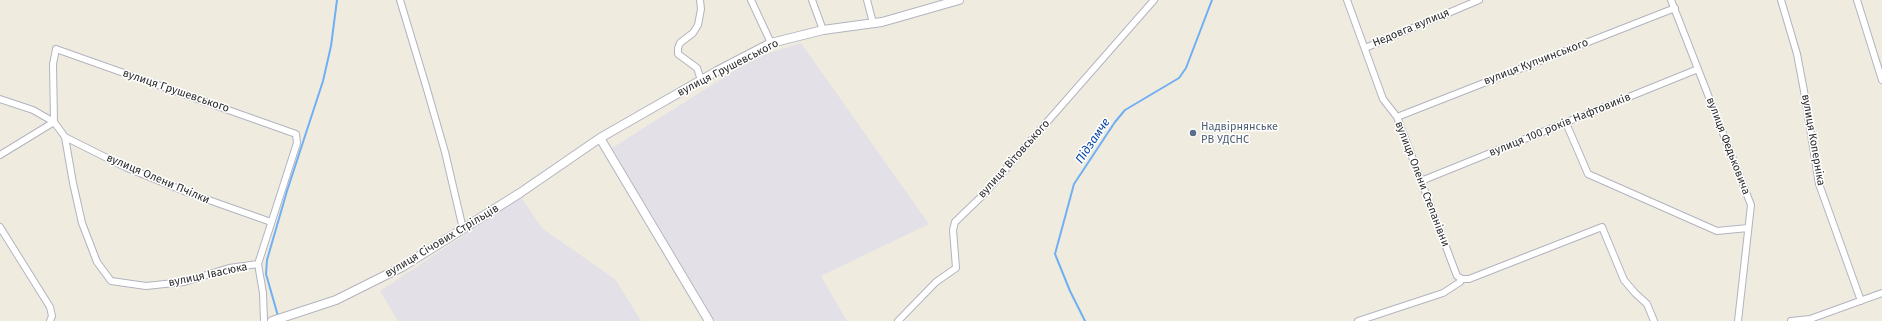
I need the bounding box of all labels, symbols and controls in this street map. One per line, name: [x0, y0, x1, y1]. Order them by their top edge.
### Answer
street label: Недовга вулиця: [1371, 6, 1451, 50]
street label: вулиця Купчинського: [1482, 36, 1590, 88]
street label: вулиця Грушевського: [675, 37, 781, 99]
street label: вулиця Грушевського: [121, 67, 231, 115]
street label: вулиця 100 років Нафтовиків: [1487, 90, 1633, 160]
street label: вулиця Коперніка: [1798, 93, 1828, 187]
street label: вулиця Федьковича: [1703, 95, 1753, 197]
water label: Підзамче: [1073, 116, 1113, 166]
street label: вулиця Вітовського: [975, 117, 1053, 201]
street label: вулиця Олени Степанівни: [1392, 119, 1452, 249]
place label: Надвірнянське РВ УДСНС: [1201, 120, 1278, 146]
marker: Надвірнянське РВ УДСНС: [1188, 128, 1198, 138]
street label: вулиця Олени Пчілки: [104, 151, 212, 207]
street label: вулиця Січових Стрільців: [383, 202, 501, 280]
street label: вулиця Івасюка: [167, 260, 249, 290]

